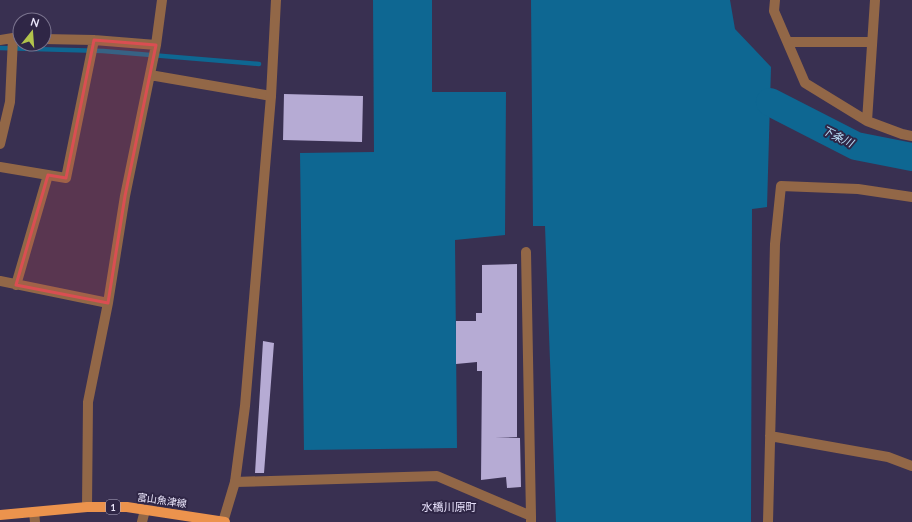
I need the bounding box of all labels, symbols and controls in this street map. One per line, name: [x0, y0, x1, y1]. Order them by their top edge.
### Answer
north arrow: [12, 12, 52, 52]
text: N: [29, 15, 41, 29]
water label: 下条川: [820, 123, 857, 150]
street label: 富山魚津線: [136, 491, 188, 509]
road number: 1: [106, 500, 120, 514]
district label: 水橋川原町: [422, 500, 477, 513]

